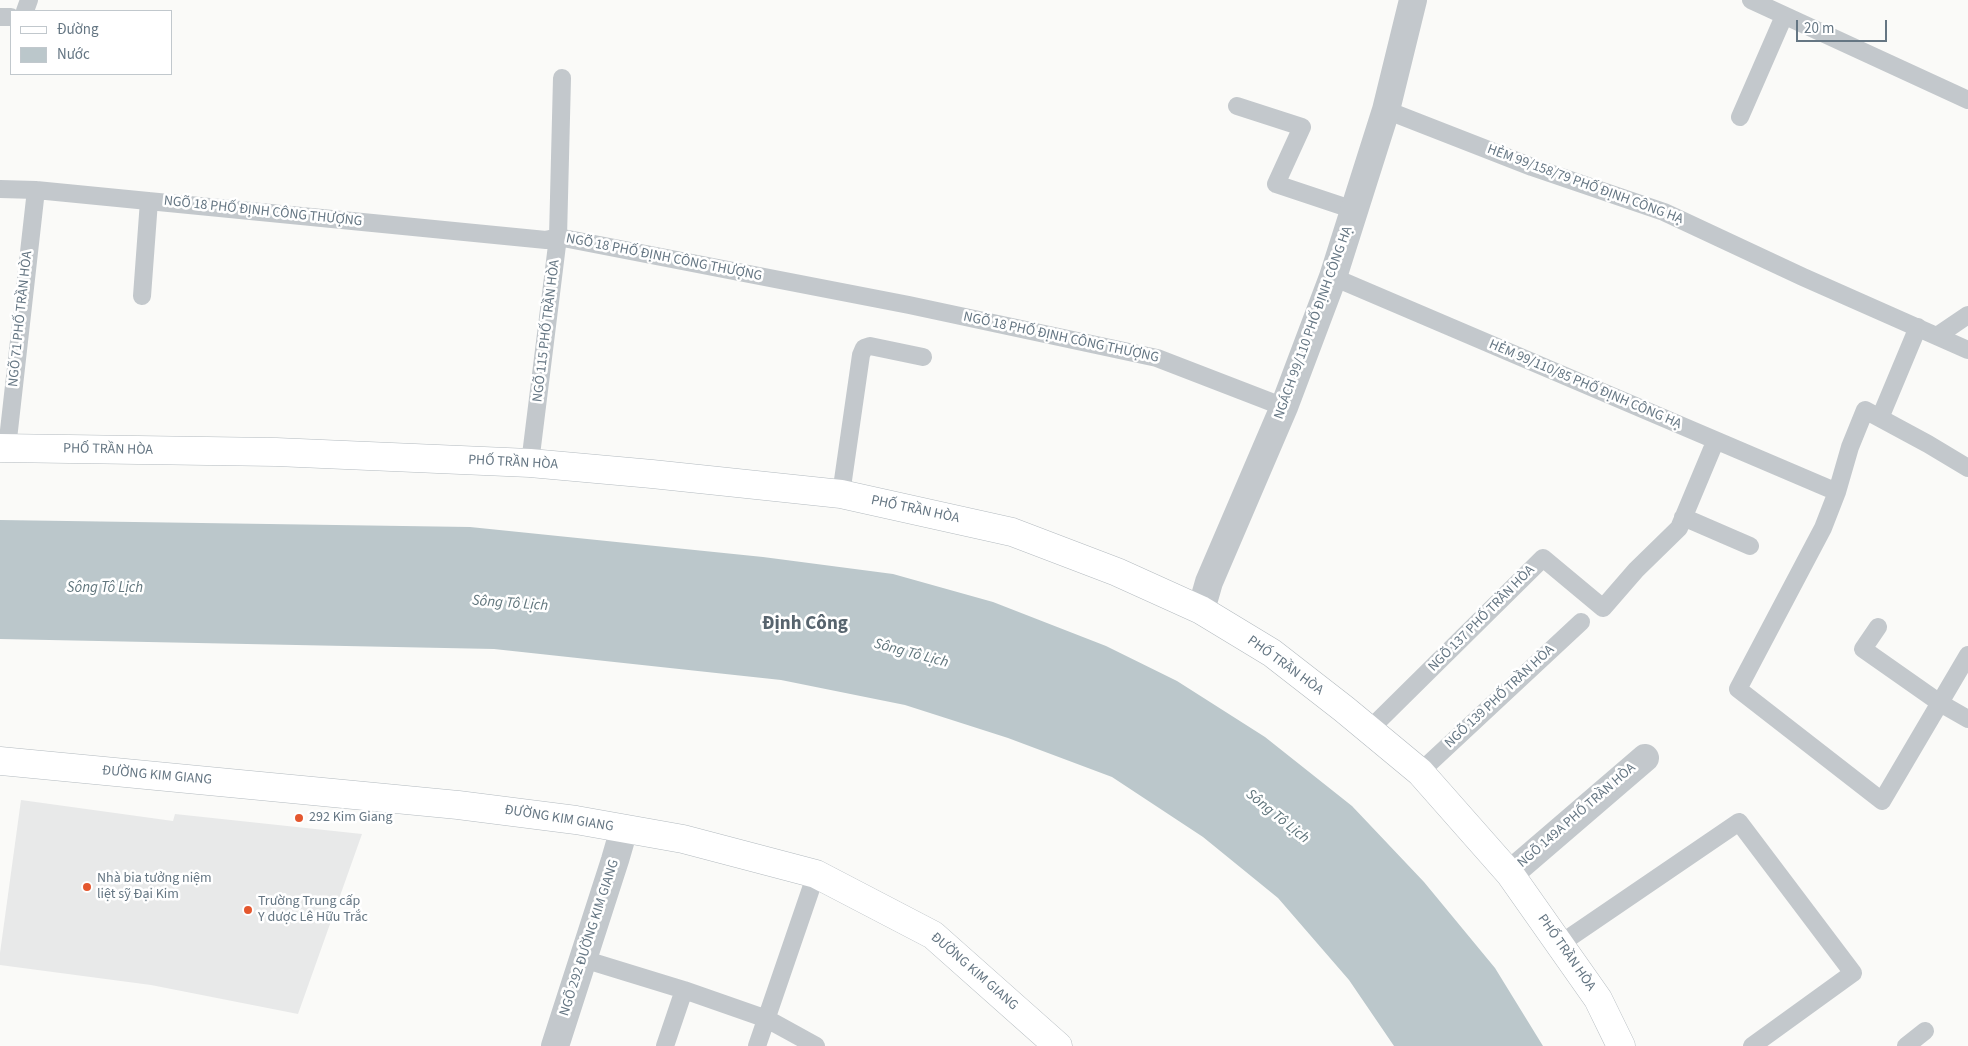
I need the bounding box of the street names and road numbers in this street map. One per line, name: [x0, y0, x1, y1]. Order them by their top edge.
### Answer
street label: HẺM 99/158/79 PHỐ ĐỊNH CÔNG HẠ: [1485, 142, 1685, 228]
street label: NGÕ 18 PHỐ ĐỊNH CÔNG THƯỢNG: [163, 193, 363, 231]
street label: NGÁCH 99/110 PHỐ ĐỊNH CÔNG HẠ: [1271, 224, 1357, 422]
street label: NGÕ 18 PHỐ ĐỊNH CÔNG THƯỢNG: [565, 231, 763, 285]
street label: NGÕ 71 PHỐ TRẦN HÒA: [6, 250, 36, 388]
street label: NGÕ 115 PHỐ TRẦN HÒA: [530, 259, 564, 403]
street label: NGÕ 18 PHỐ ĐỊNH CÔNG THƯỢNG: [962, 309, 1160, 367]
street label: HẺM 99/110/85 PHỐ ĐỊNH CÔNG HẠ: [1486, 337, 1684, 433]
street label: PHỐ TRẦN HÒA: [63, 441, 153, 459]
street label: PHỐ TRẦN HÒA: [468, 452, 558, 474]
street label: PHỐ TRẦN HÒA: [869, 492, 961, 528]
street label: NGÕ 137 PHỐ TRẦN HÒA: [1425, 562, 1539, 676]
street label: PHỐ TRẦN HÒA: [1244, 633, 1326, 699]
street label: NGÕ 139 PHỐ TRẦN HÒA: [1442, 642, 1558, 752]
street label: NGÕ 149A PHỐ TRẦN HÒA: [1515, 760, 1639, 872]
street label: ĐƯỜNG KIM GIANG: [101, 763, 213, 789]
street label: ĐƯỜNG KIM GIANG: [503, 802, 615, 836]
street label: NGÕ 292 ĐƯỜNG KIM GIANG: [557, 858, 623, 1018]
street label: PHỐ TRẦN HÒA: [1533, 911, 1599, 995]
street label: ĐƯỜNG KIM GIANG: [927, 929, 1021, 1015]

